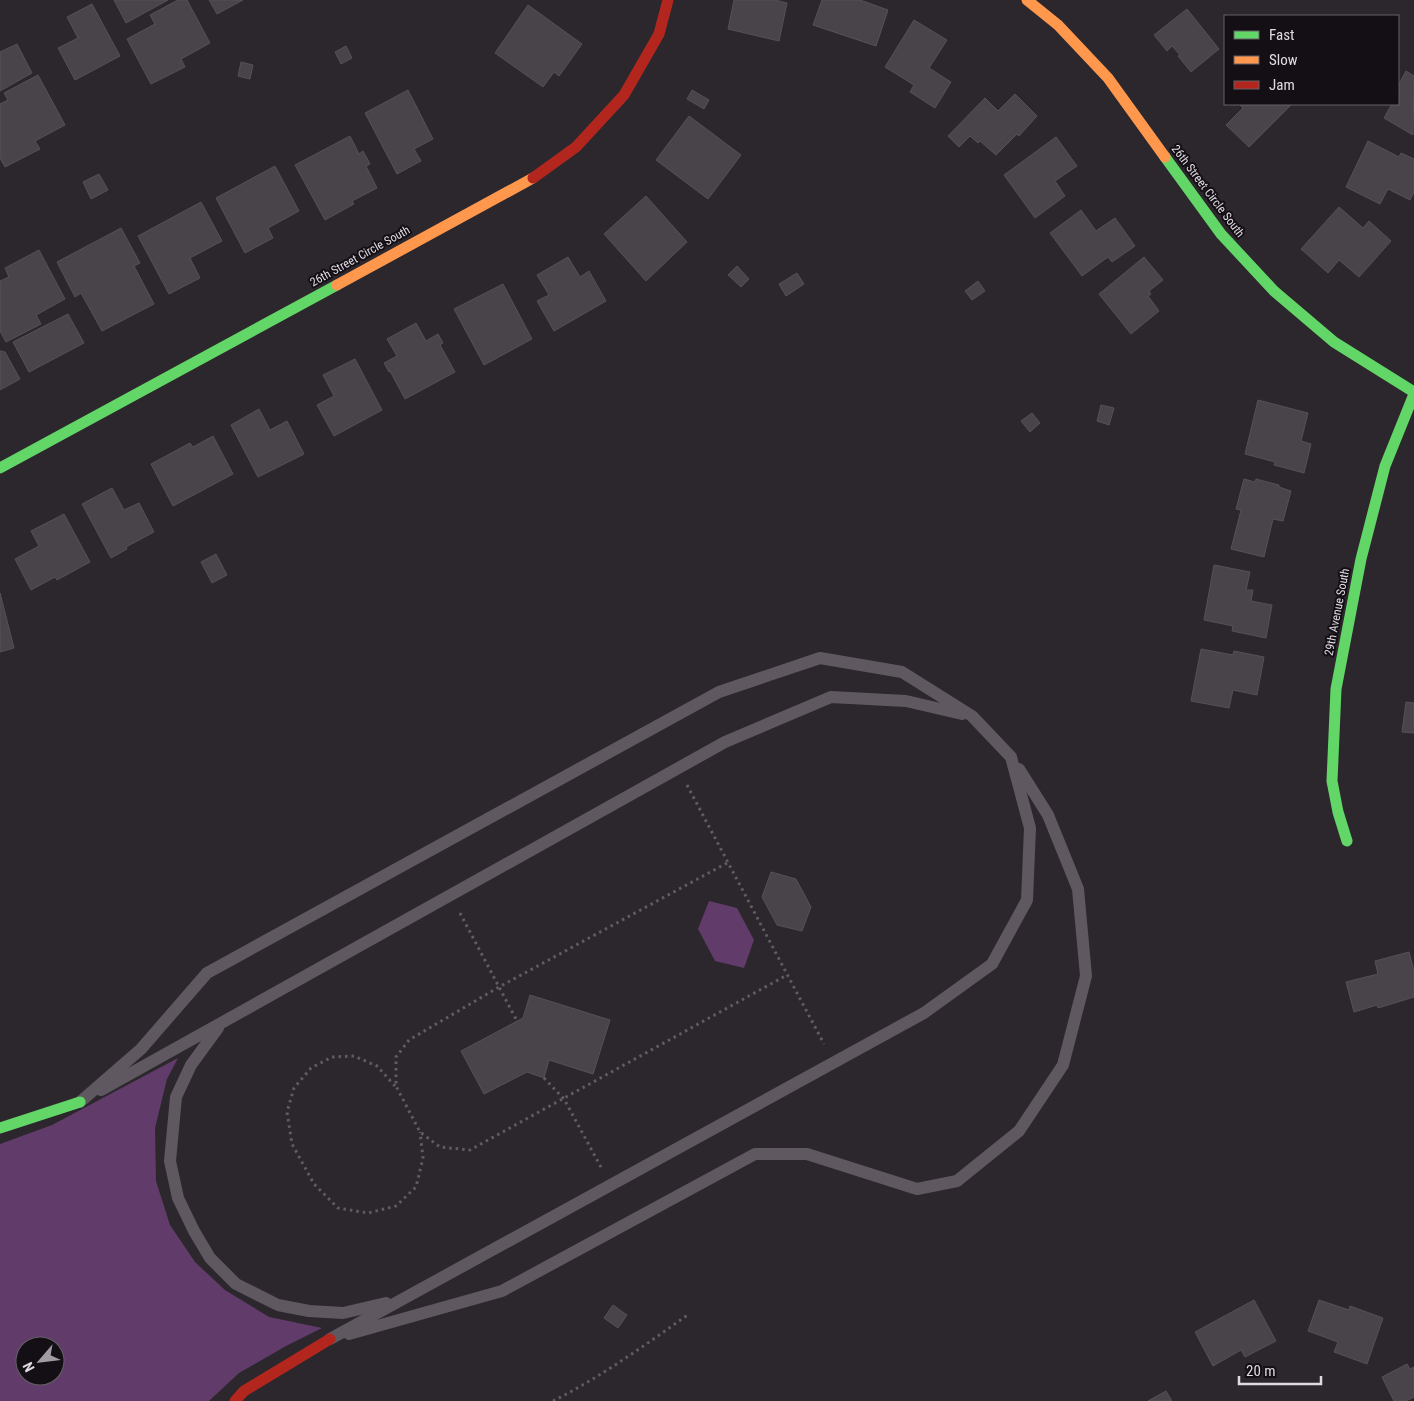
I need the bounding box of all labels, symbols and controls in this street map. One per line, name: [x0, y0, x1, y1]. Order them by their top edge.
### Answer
legend: [1224, 15, 1399, 105]
text: Fast: [1269, 26, 1294, 44]
text: Slow: [1269, 51, 1298, 69]
text: Jam: [1269, 76, 1295, 94]
street label: 26th Street Circle South: [1169, 142, 1247, 240]
street label: 26th Street Circle South: [308, 223, 413, 289]
street label: 29th Avenue South: [1322, 567, 1352, 657]
north arrow: [15, 1336, 65, 1386]
scale bar: [1239, 1354, 1322, 1386]
text: N: [19, 1360, 38, 1375]
text: 20 m: [1246, 1362, 1276, 1380]

